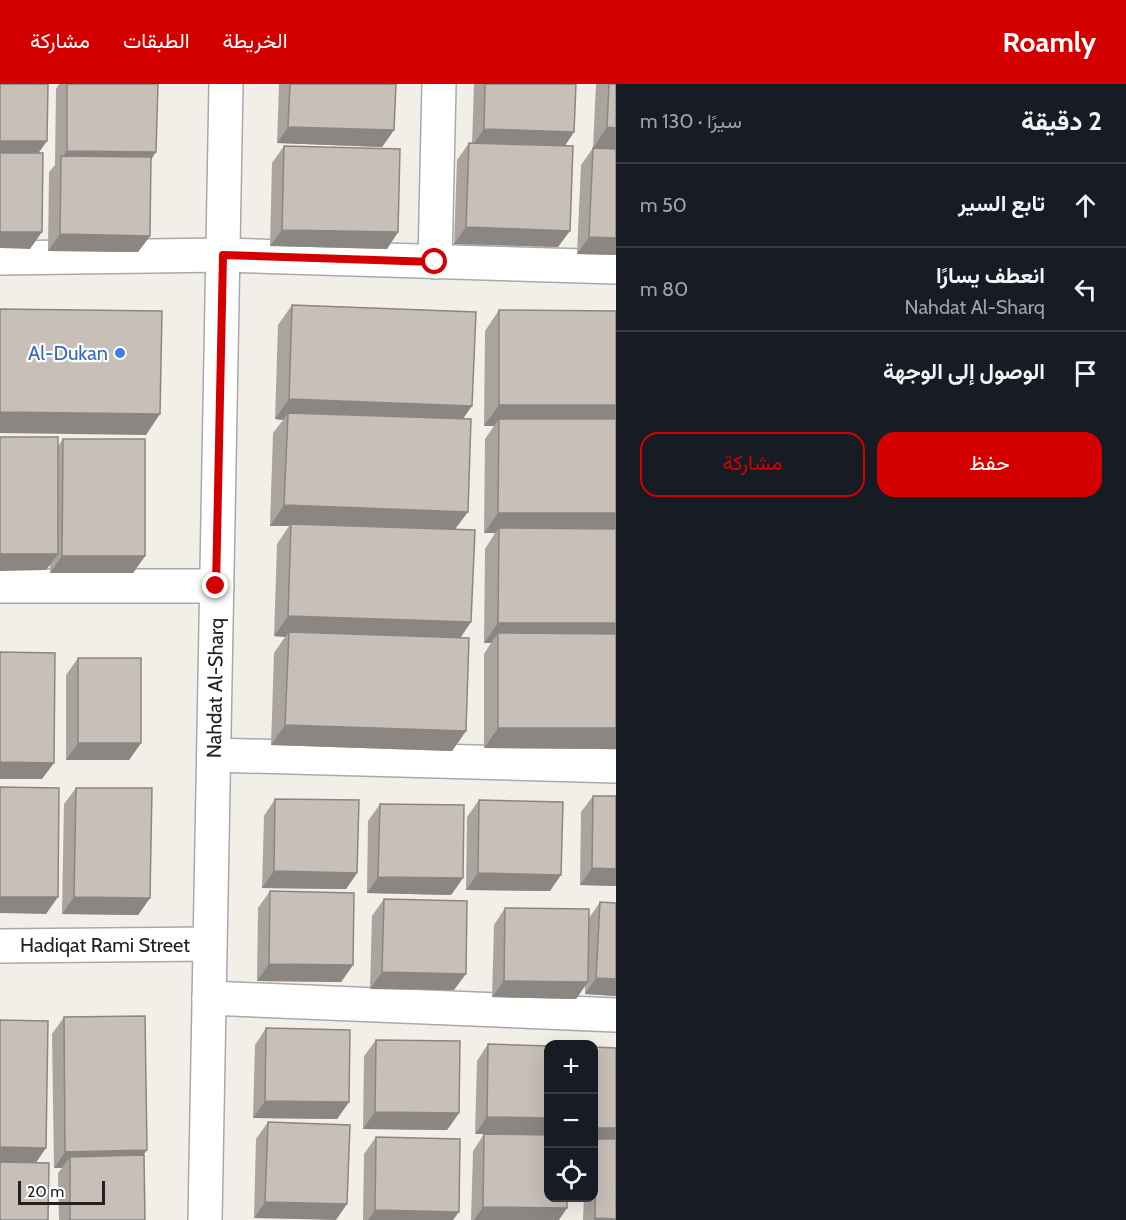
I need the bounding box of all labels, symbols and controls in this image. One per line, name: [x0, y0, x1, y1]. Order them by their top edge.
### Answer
text: Roamly: [1003, 25, 1096, 59]
text: مشاركة: [30, 28, 90, 53]
text: الطبقات: [123, 28, 190, 53]
text: الخريطة: [223, 28, 288, 53]
text: 2 دقيقة: [1021, 105, 1102, 137]
text: سيرًا · 130 m: [640, 109, 742, 133]
icon: ahead: [1069, 189, 1102, 222]
text: تابع السير: [958, 190, 1045, 217]
text: 50 m: [640, 193, 687, 217]
route start: [421, 248, 447, 274]
text: انعطف يسارًا: [936, 262, 1045, 289]
icon: left: [1069, 273, 1102, 306]
text: 80 m: [640, 277, 688, 301]
text: Nahdat Al-Sharq: [905, 295, 1045, 319]
place label: Al-Dukan: [28, 341, 108, 365]
marker: Al-Dukan: [113, 346, 127, 360]
icon: arrive: [1069, 357, 1102, 390]
text: الوصول إلى الوجهة: [883, 358, 1045, 385]
button: مشاركة: [640, 432, 865, 497]
button: حفظ: [877, 432, 1102, 497]
route end: [202, 572, 228, 598]
street label: Nahdat Al-Sharq: [202, 618, 228, 758]
street label: Hadiqat Rami Street: [20, 933, 190, 957]
map controls: [544, 1040, 598, 1202]
button: +: [544, 1040, 598, 1094]
button: −: [544, 1094, 598, 1148]
button: locate: [544, 1148, 598, 1202]
scale bar: [18, 1178, 105, 1206]
text: 20 m: [27, 1182, 64, 1201]

